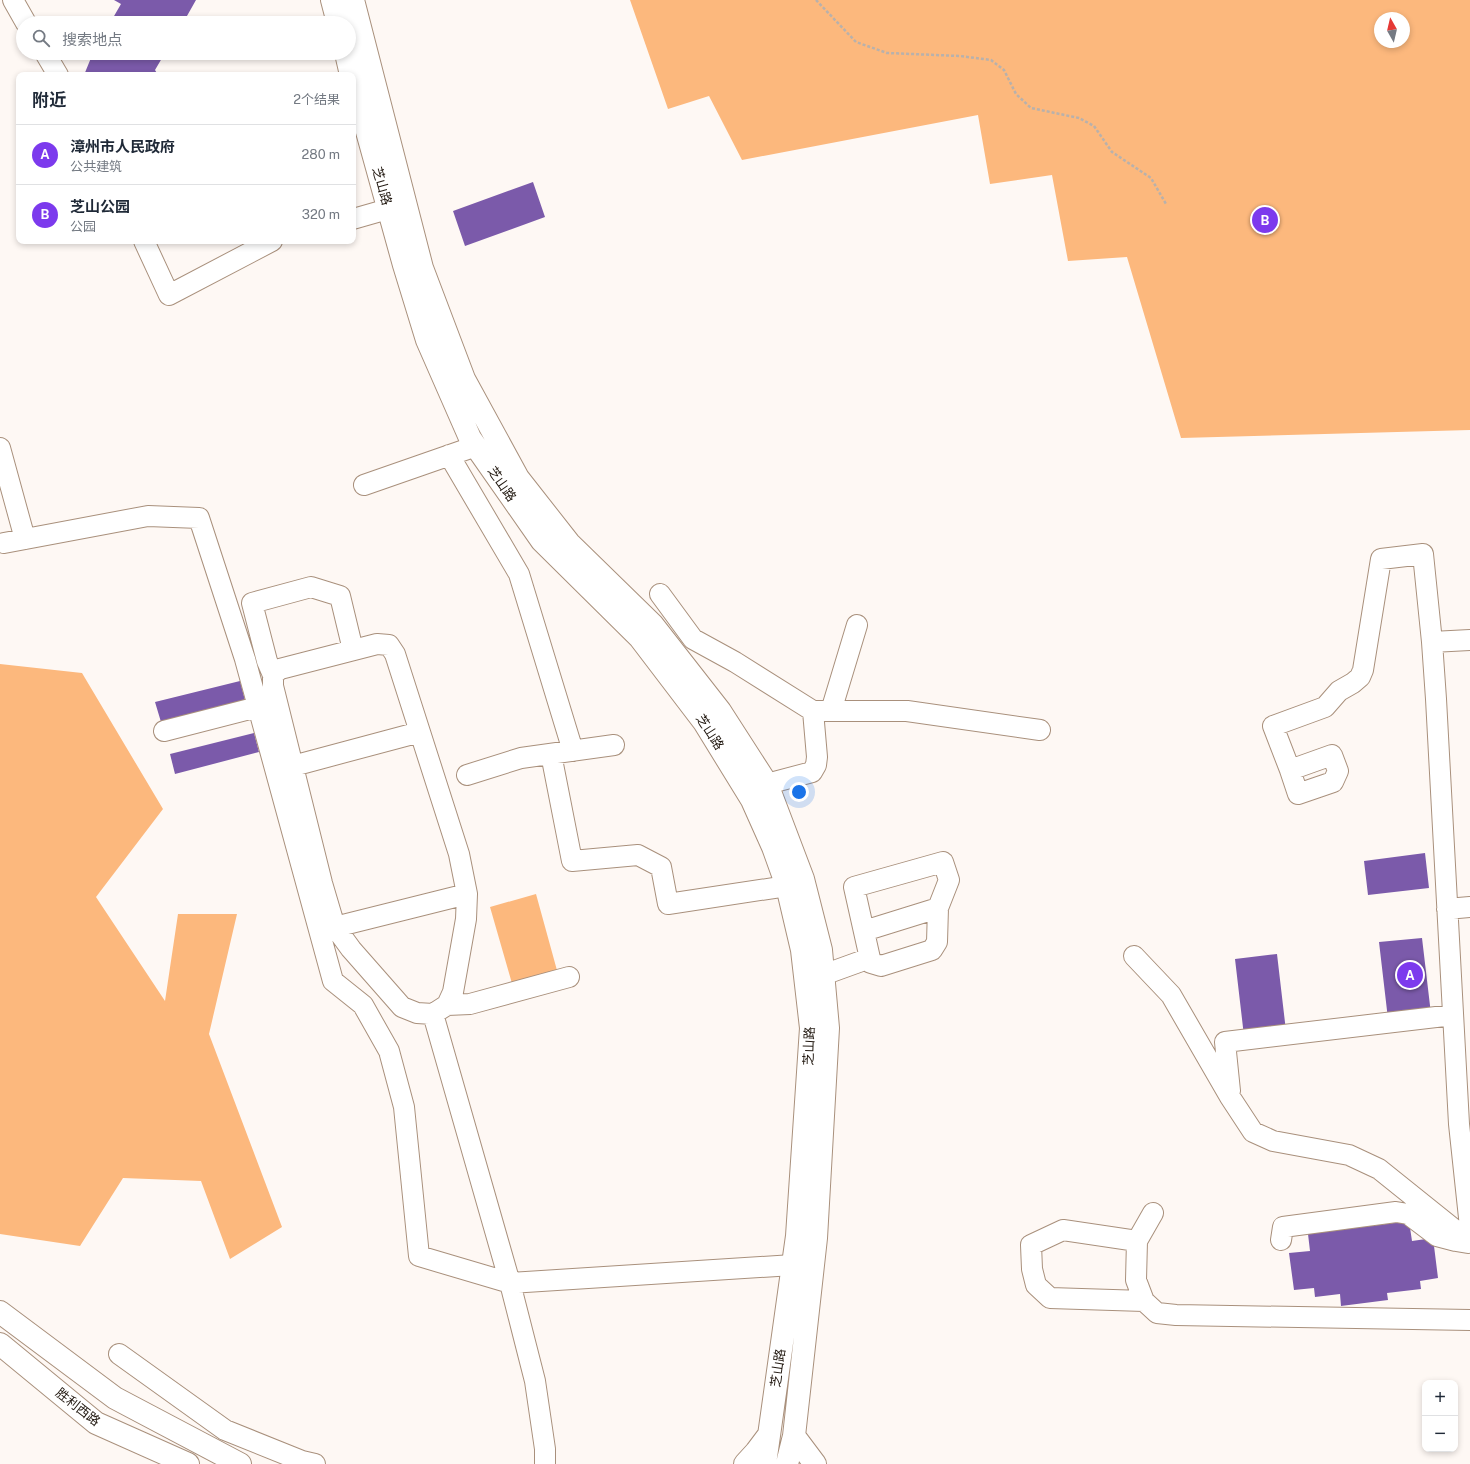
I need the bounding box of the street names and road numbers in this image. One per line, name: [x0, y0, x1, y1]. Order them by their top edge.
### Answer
street label: 芝山路: [369, 165, 395, 207]
street label: 芝山路: [485, 464, 519, 504]
street label: 芝山路: [693, 712, 727, 752]
street label: 芝山路: [801, 1026, 817, 1066]
street label: 芝山路: [768, 1348, 788, 1388]
street label: 胜利西路: [53, 1385, 103, 1429]

